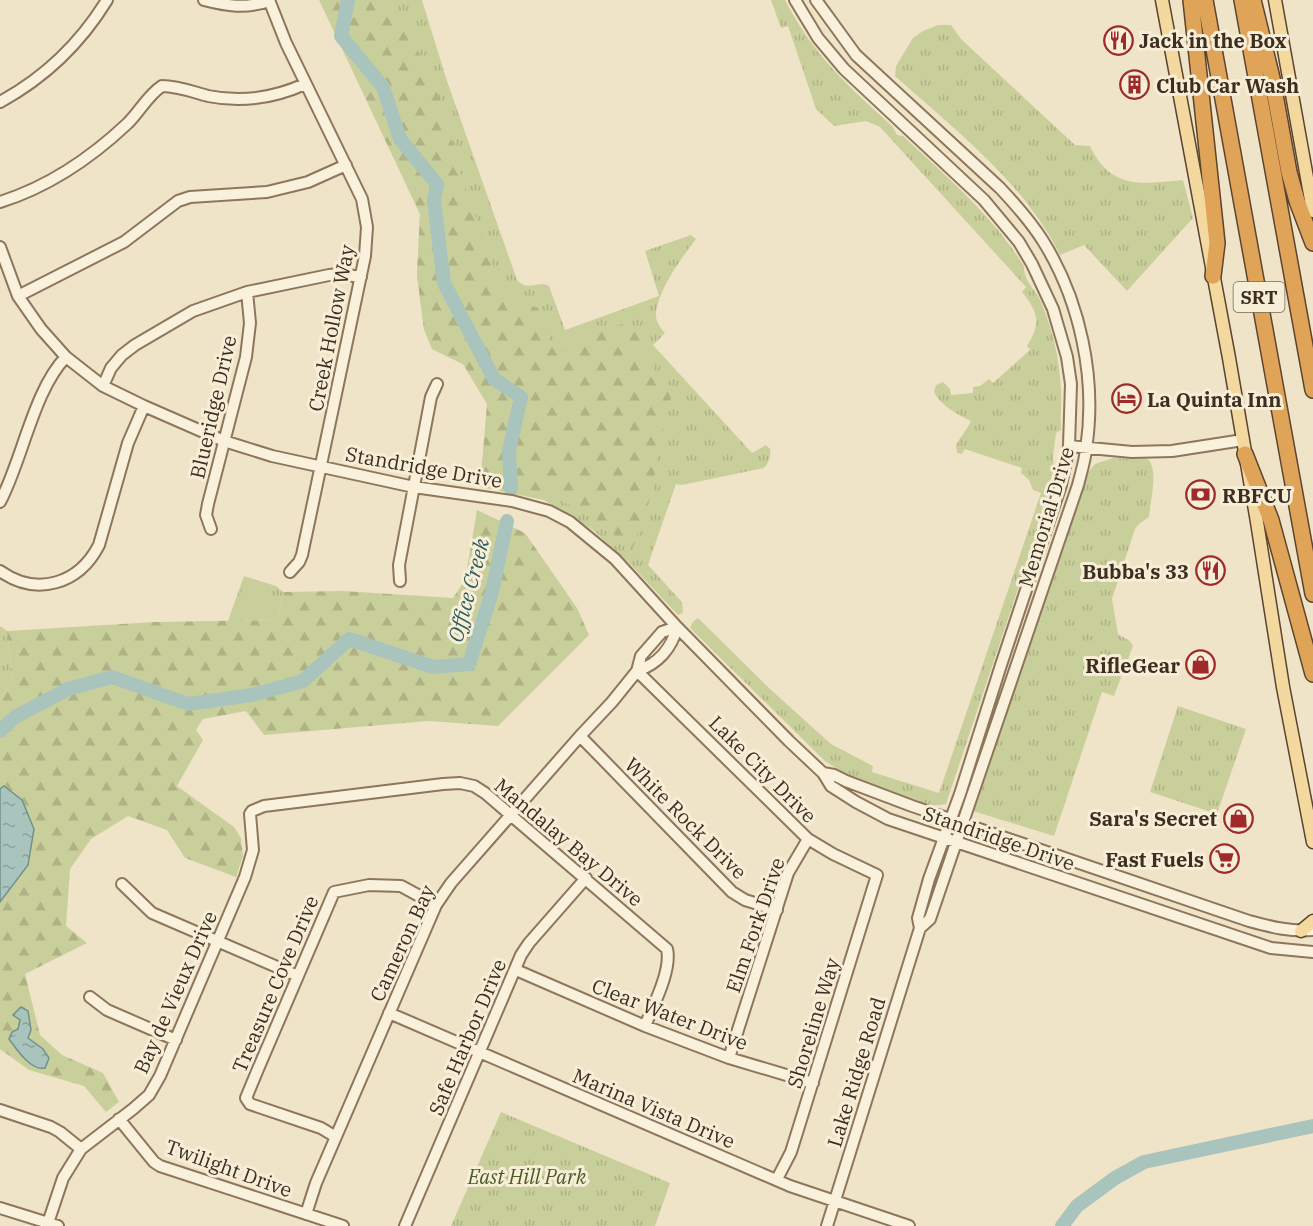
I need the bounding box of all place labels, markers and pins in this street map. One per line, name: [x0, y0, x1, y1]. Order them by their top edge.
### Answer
restaurant icon: Jack in the Box: [1102, 24, 1134, 56]
place label: Jack in the Box: [1139, 27, 1287, 54]
building icon: Club Car Wash: [1119, 69, 1151, 101]
place label: Club Car Wash: [1156, 72, 1299, 99]
hotel icon: La Quinta Inn: [1110, 383, 1142, 415]
place label: La Quinta Inn: [1147, 386, 1281, 413]
bank icon: RBFCU: [1185, 479, 1217, 511]
place label: RBFCU: [1222, 482, 1292, 509]
restaurant icon: Bubba's 33: [1194, 555, 1226, 587]
place label: Bubba's 33: [1082, 558, 1189, 585]
shop icon: RifleGear: [1185, 649, 1217, 681]
place label: RifleGear: [1085, 652, 1180, 679]
shop icon: Sara's Secret: [1222, 802, 1254, 834]
place label: Sara's Secret: [1089, 805, 1218, 832]
supermarket icon: Fast Fuels: [1209, 843, 1241, 875]
place label: Fast Fuels: [1105, 846, 1204, 873]

